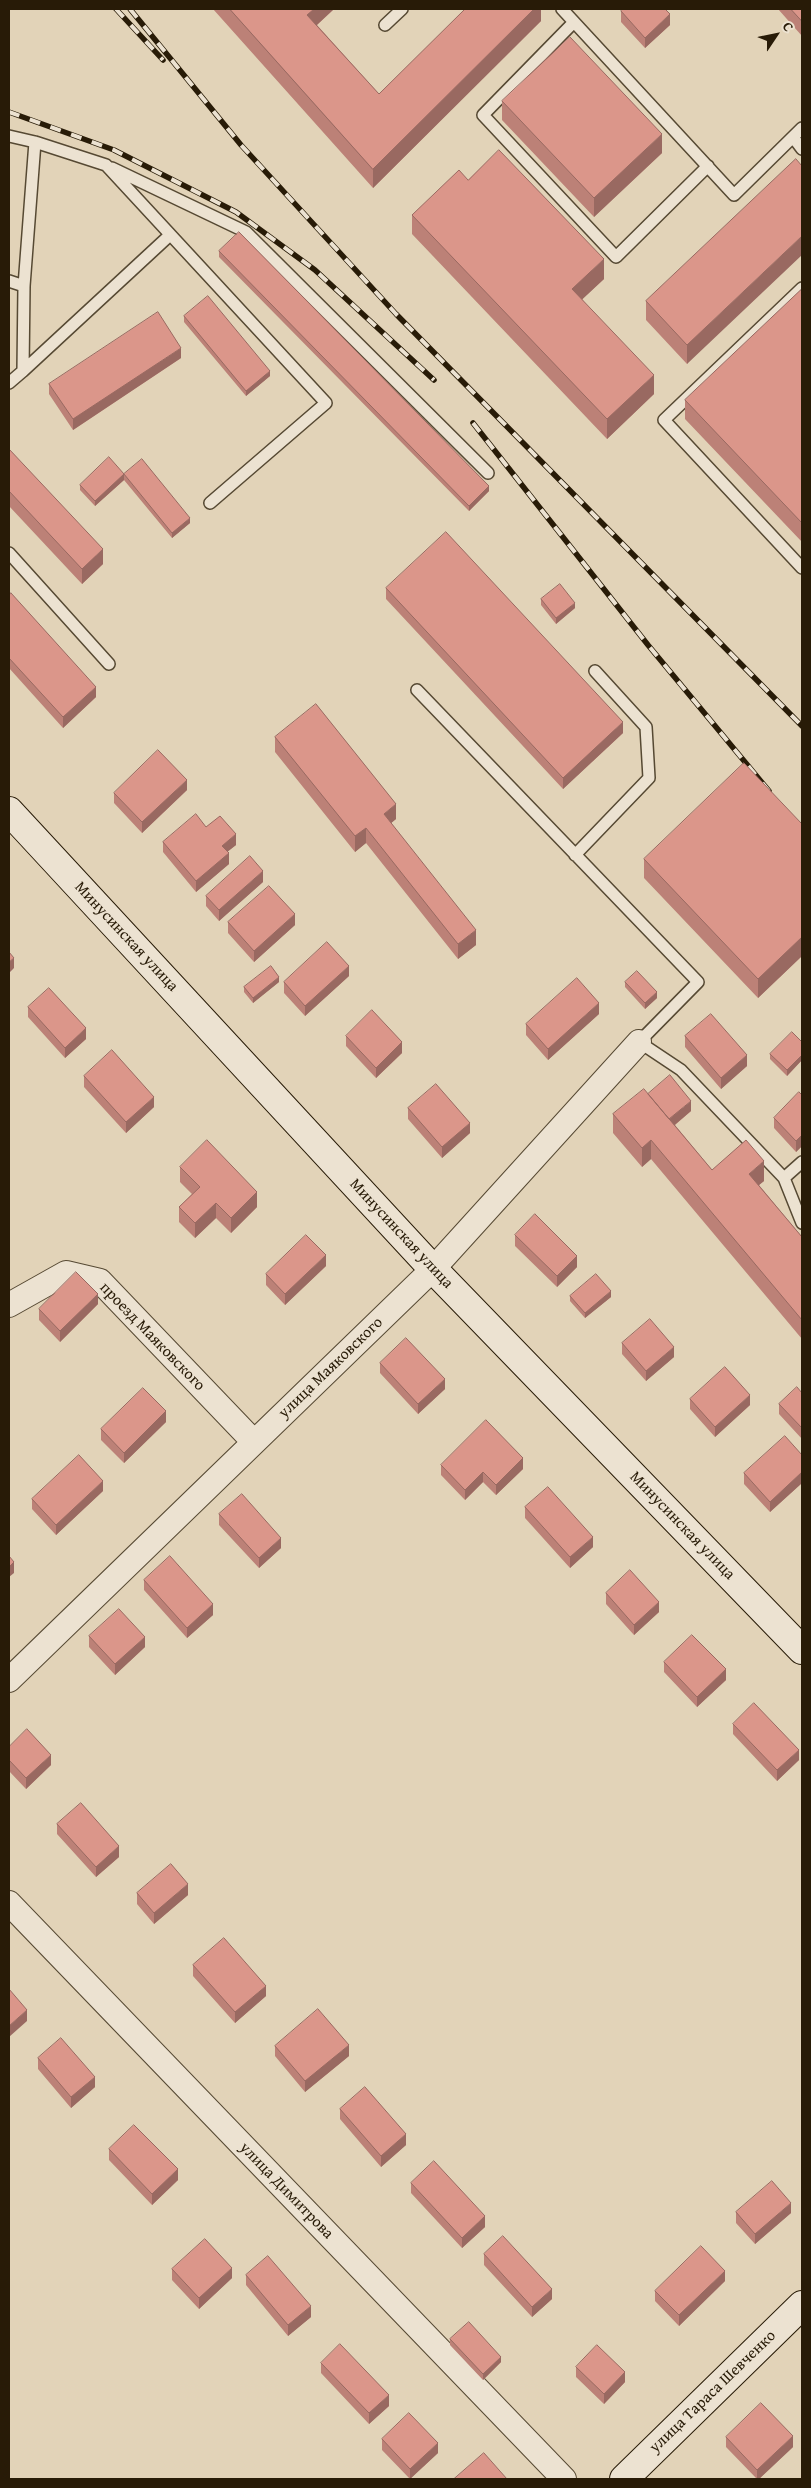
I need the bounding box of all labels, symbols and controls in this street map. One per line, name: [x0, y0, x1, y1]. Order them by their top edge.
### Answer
north arrow: [751, 10, 801, 60]
text: С: [778, 18, 799, 35]
street label: Минусинская улица: [70, 878, 182, 996]
street label: Минусинская улица: [345, 1175, 457, 1293]
street label: проезд Маяковского: [95, 1279, 209, 1395]
street label: улица Маяковского: [275, 1313, 387, 1423]
street label: Минусинская улица: [625, 1468, 739, 1584]
street label: улица Димитрова: [235, 2139, 337, 2243]
street label: улица Тараса Шевченко: [646, 2327, 780, 2457]

